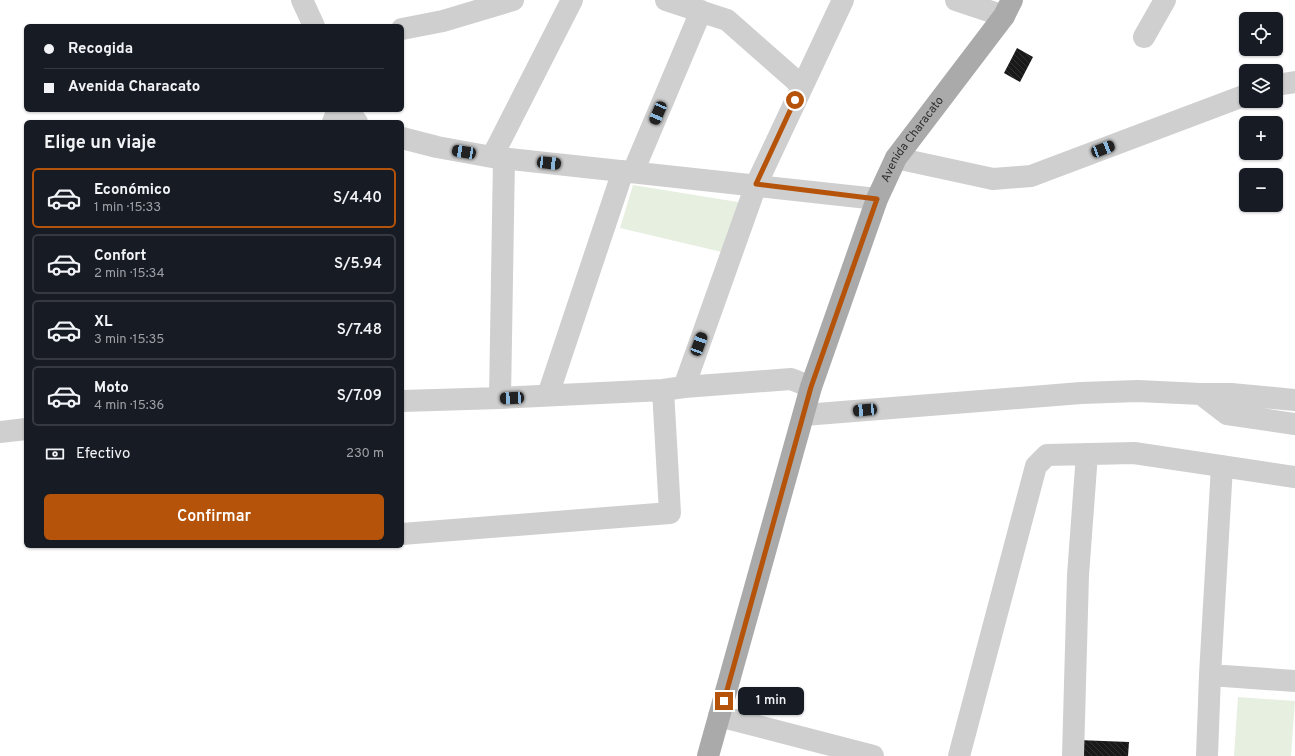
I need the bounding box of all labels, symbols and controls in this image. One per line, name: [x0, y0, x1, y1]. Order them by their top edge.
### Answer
map controls: [1239, 12, 1283, 212]
button: locate: [1239, 12, 1283, 56]
text: Recogida: [68, 40, 133, 59]
button: layers: [1239, 64, 1283, 108]
text: Avenida Characato: [68, 78, 200, 97]
route start: [786, 91, 804, 109]
street label: Avenida Characato: [878, 93, 948, 185]
car: [648, 100, 668, 126]
button: +: [1239, 116, 1283, 160]
text: Elige un viaje: [44, 132, 156, 155]
car: [1090, 139, 1116, 159]
car: [451, 144, 477, 160]
car: [536, 156, 562, 170]
button: −: [1239, 168, 1283, 212]
icon: car: [46, 180, 82, 216]
text: Económico: [94, 181, 171, 200]
text: S/4.40: [333, 189, 382, 208]
text: 1 min · 15:33: [94, 200, 161, 216]
icon: car: [46, 246, 82, 282]
text: Confort: [94, 247, 146, 266]
text: S/5.94: [334, 255, 382, 274]
text: 2 min · 15:34: [94, 266, 165, 282]
icon: car: [46, 312, 82, 348]
text: XL: [94, 313, 112, 332]
text: S/7.48: [337, 321, 382, 340]
car: [689, 331, 709, 357]
text: 3 min · 15:35: [94, 332, 164, 348]
icon: car: [46, 378, 82, 414]
text: Moto: [94, 379, 129, 398]
text: S/7.09: [337, 387, 382, 406]
car: [500, 391, 524, 405]
text: 4 min · 15:36: [94, 398, 164, 414]
car: [853, 403, 877, 417]
icon: cash: [44, 443, 66, 465]
text: Efectivo: [76, 445, 130, 464]
text: 230 m: [346, 446, 384, 462]
button: Confirmar: [44, 494, 384, 540]
callout: 1 min: [738, 687, 804, 715]
route end: [715, 692, 733, 710]
text: 1 min: [756, 693, 786, 709]

